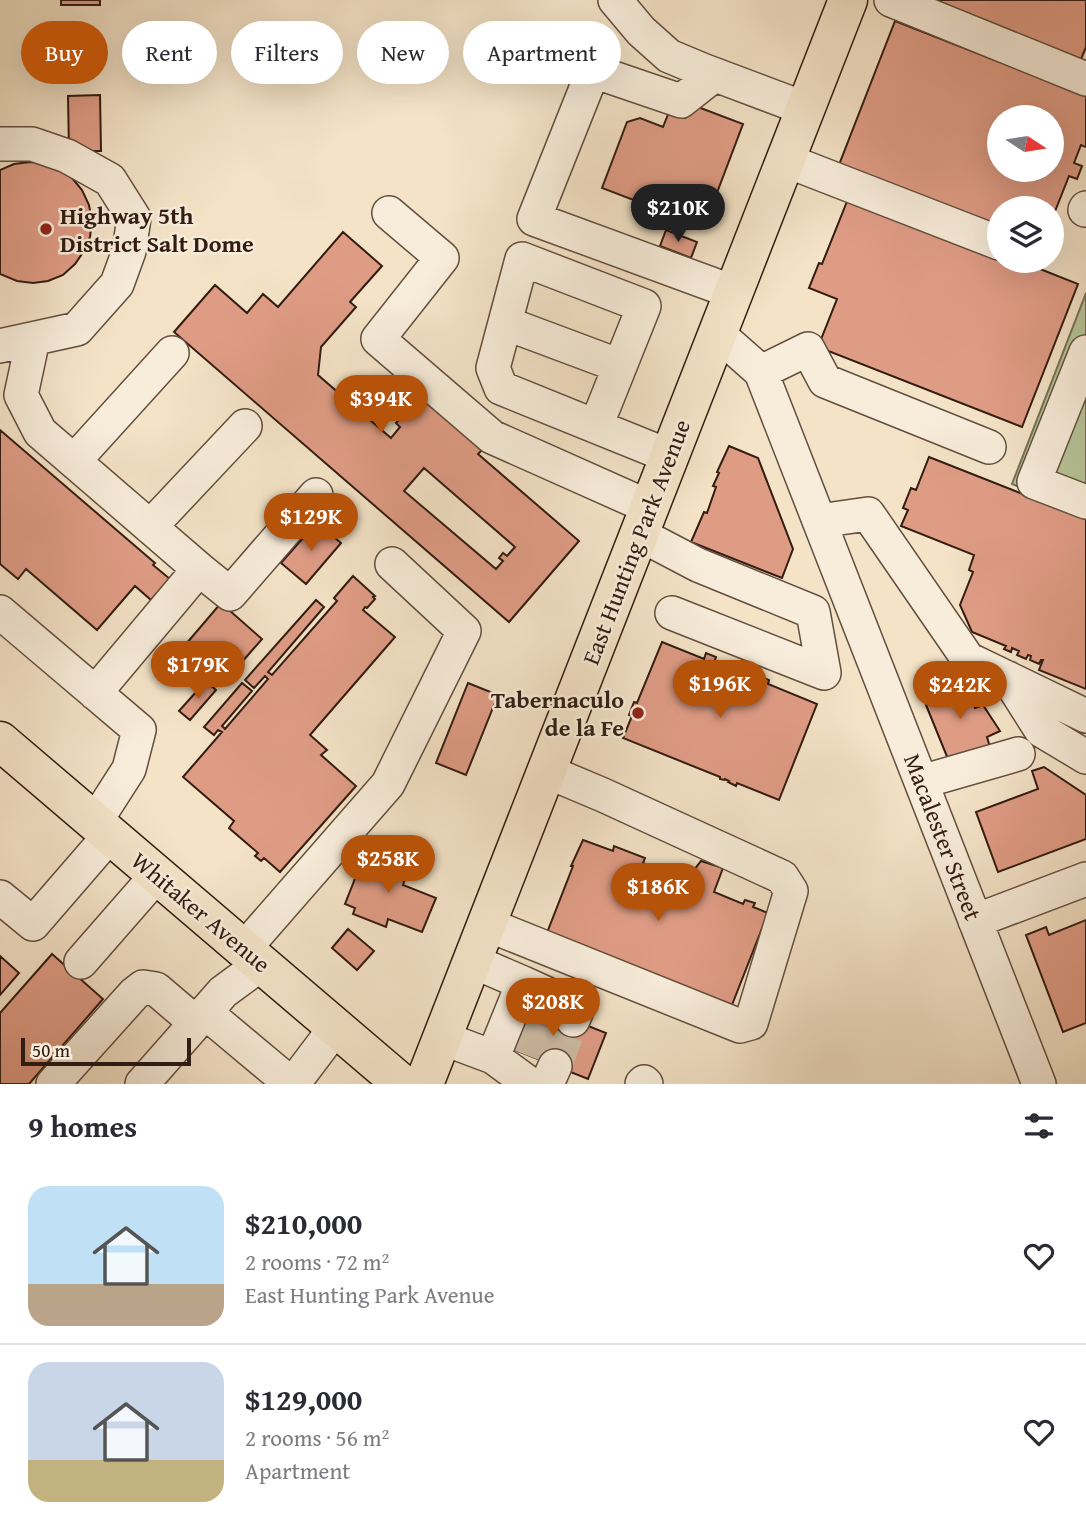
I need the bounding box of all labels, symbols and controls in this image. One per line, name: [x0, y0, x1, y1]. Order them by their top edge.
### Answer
chip: Buy: [21, 21, 108, 84]
chip: Rent: [122, 21, 217, 84]
chip: Filters: [231, 21, 343, 84]
chip: New: [357, 21, 449, 84]
chip: Apartment: [463, 21, 621, 84]
north arrow: [987, 105, 1064, 182]
map controls: [987, 105, 1064, 273]
pin: $210K: [629, 184, 727, 244]
text: $210K: [647, 190, 709, 223]
button: layers: [987, 196, 1064, 273]
place label: Highway 5th District Salt Dome: [60, 198, 254, 261]
marker: Highway 5th District Salt Dome: [38, 221, 54, 237]
pin: $394K: [332, 376, 430, 435]
text: $394K: [350, 381, 412, 414]
street label: East Hunting Park Avenue: [573, 414, 699, 670]
pin: $129K: [262, 494, 360, 553]
text: $129K: [280, 499, 342, 532]
pin: $179K: [149, 642, 247, 701]
text: $179K: [167, 647, 229, 680]
pin: $196K: [671, 660, 769, 720]
pin: $242K: [911, 662, 1009, 721]
text: $196K: [689, 666, 751, 699]
text: $242K: [929, 667, 991, 700]
place label: Tabernaculo de la Fe: [491, 682, 624, 745]
marker: Tabernaculo de la Fe: [630, 705, 646, 721]
street label: Macalester Street: [895, 749, 991, 926]
pin: $258K: [339, 836, 437, 895]
text: $258K: [357, 841, 419, 874]
street label: Whitaker Avenue: [124, 843, 278, 981]
pin: $186K: [609, 864, 707, 923]
text: $186K: [627, 869, 689, 902]
pin: $208K: [504, 978, 602, 1038]
text: $208K: [522, 984, 584, 1017]
scale bar: [21, 1035, 191, 1067]
text: 50 m: [32, 1036, 70, 1064]
text: 9 homes: [28, 1104, 137, 1148]
icon: filters: [1020, 1107, 1058, 1145]
text: $210,000: [245, 1201, 362, 1245]
icon: home: [84, 1214, 168, 1298]
icon: heart: [1020, 1237, 1058, 1275]
text: 2 rooms · 72 m²: [245, 1245, 389, 1278]
text: East Hunting Park Avenue: [245, 1278, 495, 1311]
text: $129,000: [245, 1377, 362, 1421]
icon: home: [84, 1390, 168, 1474]
icon: heart: [1020, 1413, 1058, 1451]
text: 2 rooms · 56 m²: [245, 1421, 389, 1454]
text: Apartment: [245, 1454, 350, 1487]

